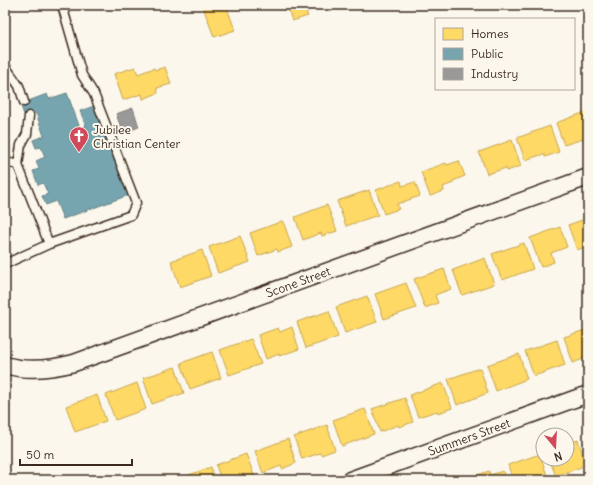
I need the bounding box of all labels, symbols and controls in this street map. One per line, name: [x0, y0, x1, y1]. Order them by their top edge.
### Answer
legend: [435, 18, 575, 90]
text: Homes: [471, 26, 509, 41]
text: Public: [471, 46, 503, 61]
text: Industry: [471, 66, 518, 81]
place label: Jubilee Christian Center: [93, 122, 181, 151]
church icon: Jubilee Christian Center: [68, 125, 90, 153]
street label: Scone Street: [264, 263, 332, 301]
street label: Summers Street: [426, 415, 512, 459]
north arrow: [535, 427, 575, 467]
scale bar: [20, 441, 132, 467]
text: 50 m: [26, 447, 55, 462]
text: N: [552, 449, 564, 464]

